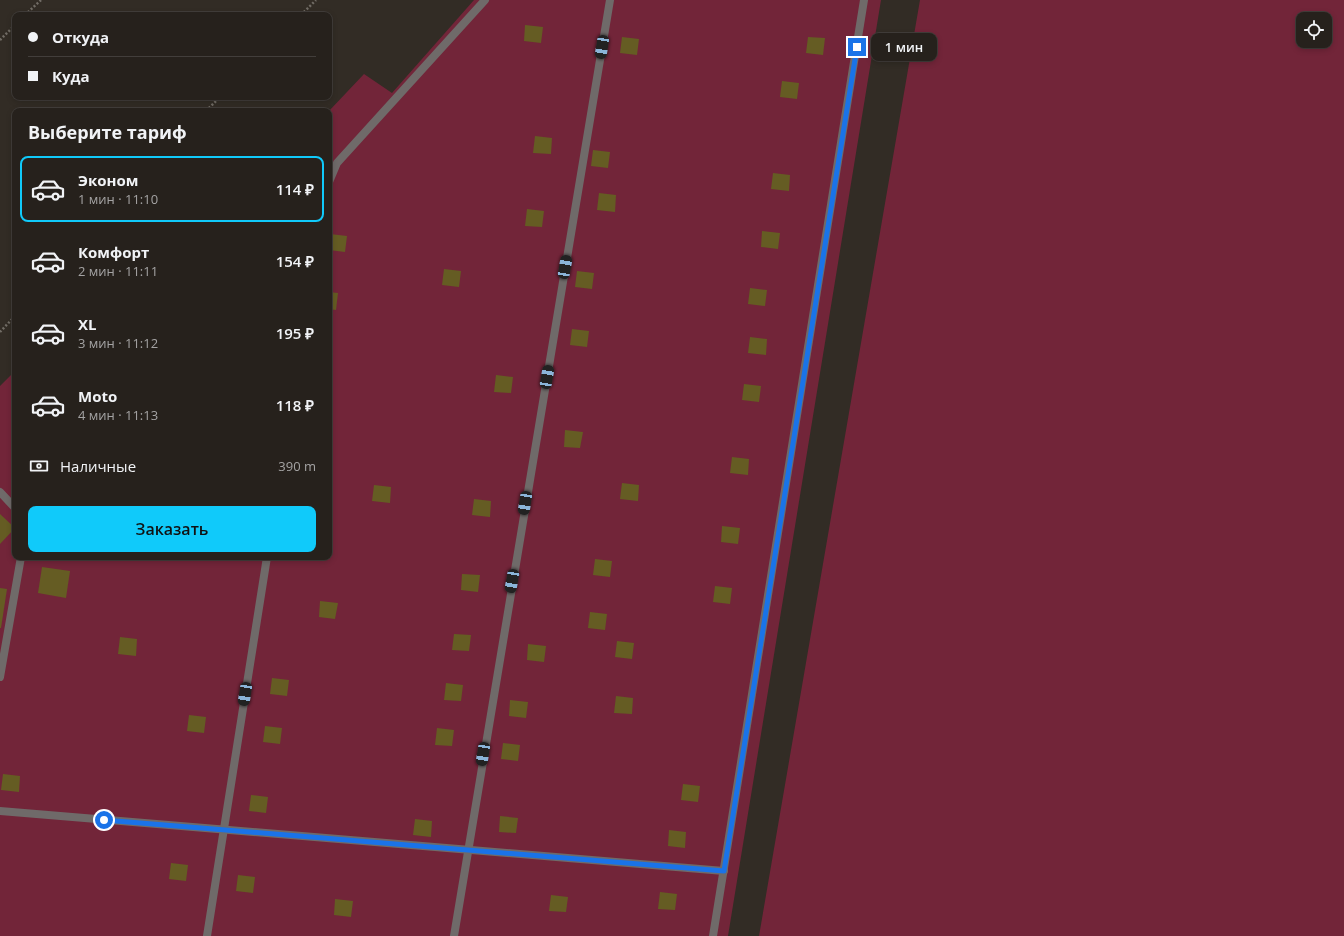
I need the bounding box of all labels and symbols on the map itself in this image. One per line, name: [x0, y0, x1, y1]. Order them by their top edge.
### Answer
callout: 1 мин: [871, 33, 937, 61]
car: [594, 34, 610, 60]
route end: [848, 38, 866, 56]
car: [557, 254, 573, 280]
car: [539, 364, 555, 390]
car: [517, 490, 533, 516]
car: [504, 568, 520, 594]
car: [237, 681, 253, 707]
car: [475, 741, 491, 767]
route start: [95, 811, 113, 829]

